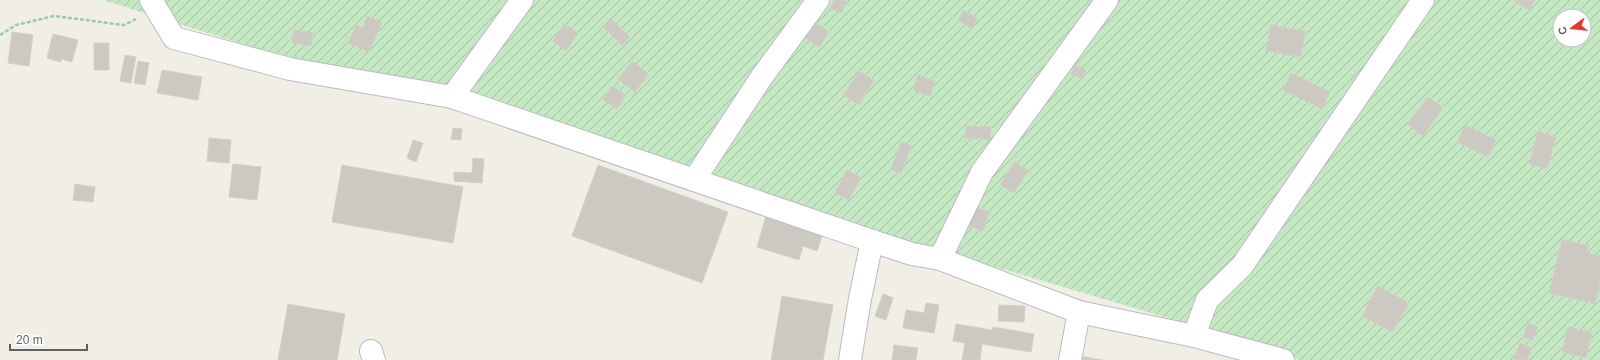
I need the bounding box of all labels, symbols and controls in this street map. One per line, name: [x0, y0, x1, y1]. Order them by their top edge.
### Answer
north arrow: [1552, 8, 1592, 48]
text: С: [1556, 25, 1569, 36]
scale bar: [10, 326, 87, 352]
text: 20 m: [16, 333, 43, 347]

